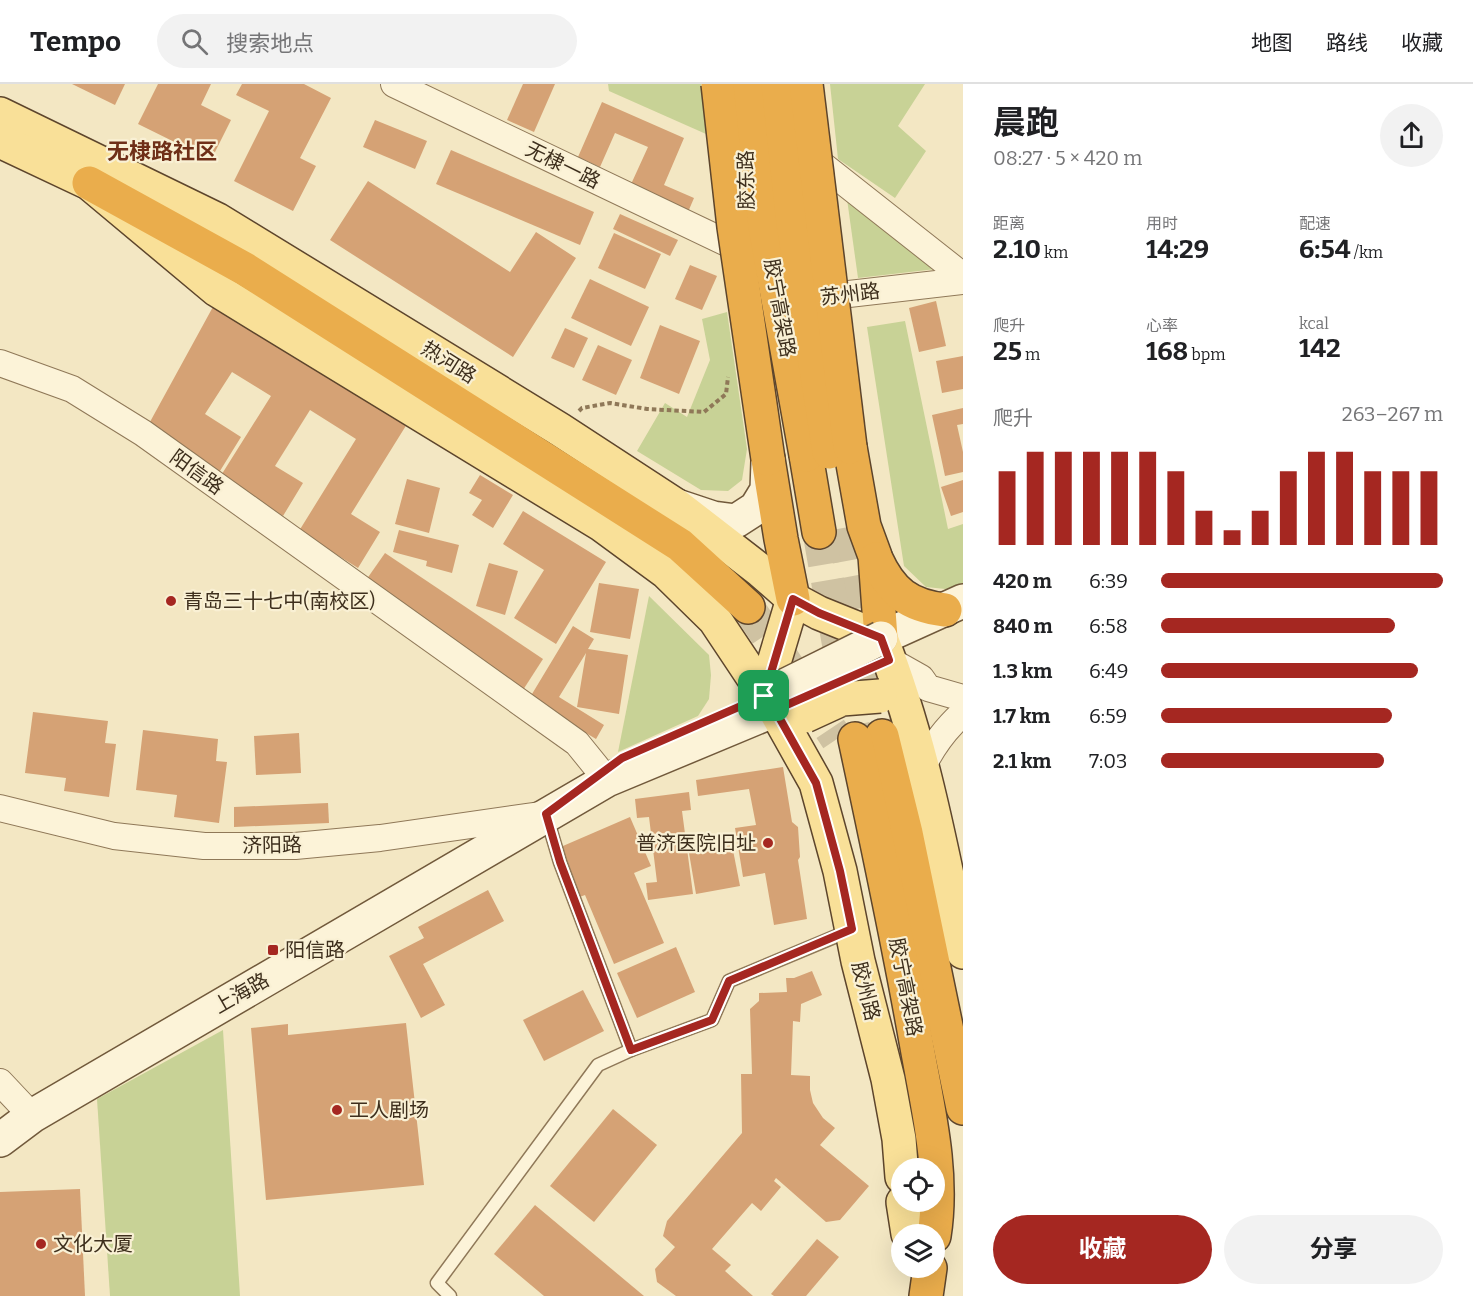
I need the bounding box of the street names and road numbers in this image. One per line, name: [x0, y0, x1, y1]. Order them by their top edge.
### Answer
street label: 无棣一路: [522, 137, 604, 193]
street label: 胶东路: [733, 150, 759, 210]
street label: 胶宁高架路: [759, 257, 801, 359]
street label: 苏州路: [819, 278, 881, 310]
street label: 热河路: [417, 336, 481, 388]
street label: 阳信路: [166, 445, 228, 499]
street label: 济阳路: [242, 832, 302, 858]
street label: 胶宁高架路: [885, 936, 927, 1038]
street label: 胶州路: [847, 959, 885, 1023]
street label: 上海路: [209, 968, 273, 1018]

